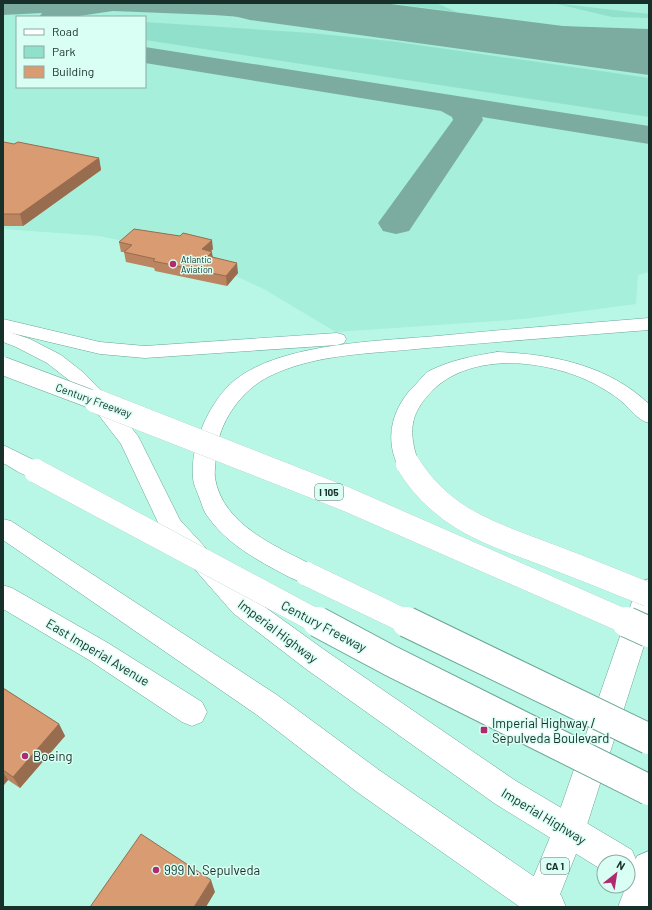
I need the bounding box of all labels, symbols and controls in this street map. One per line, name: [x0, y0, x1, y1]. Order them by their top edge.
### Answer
legend: [16, 16, 146, 88]
text: Road: [52, 24, 79, 38]
text: Park: [52, 44, 76, 58]
text: Building: [52, 64, 94, 78]
place label: Atlantic Aviation: [181, 254, 213, 275]
marker: Atlantic Aviation: [168, 259, 178, 269]
street label: Century Freeway: [54, 380, 134, 420]
road number: I 105: [315, 484, 343, 500]
street label: Imperial Highway: [235, 596, 321, 666]
street label: Century Freeway: [278, 597, 370, 655]
street label: East Imperial Avenue: [43, 615, 153, 689]
place label: Imperial Highway / Sepulveda Boulevard: [492, 715, 609, 746]
marker: Imperial Highway / Sepulveda Boulevard: [479, 725, 489, 735]
place label: Boeing: [33, 748, 72, 764]
marker: Boeing: [20, 751, 30, 761]
street label: Imperial Highway: [499, 784, 589, 848]
north arrow: [596, 854, 636, 894]
text: N: [615, 857, 628, 872]
road number: CA 1: [541, 858, 569, 874]
place label: 999 N. Sepulveda: [164, 862, 260, 878]
marker: 999 N. Sepulveda: [151, 865, 161, 875]

